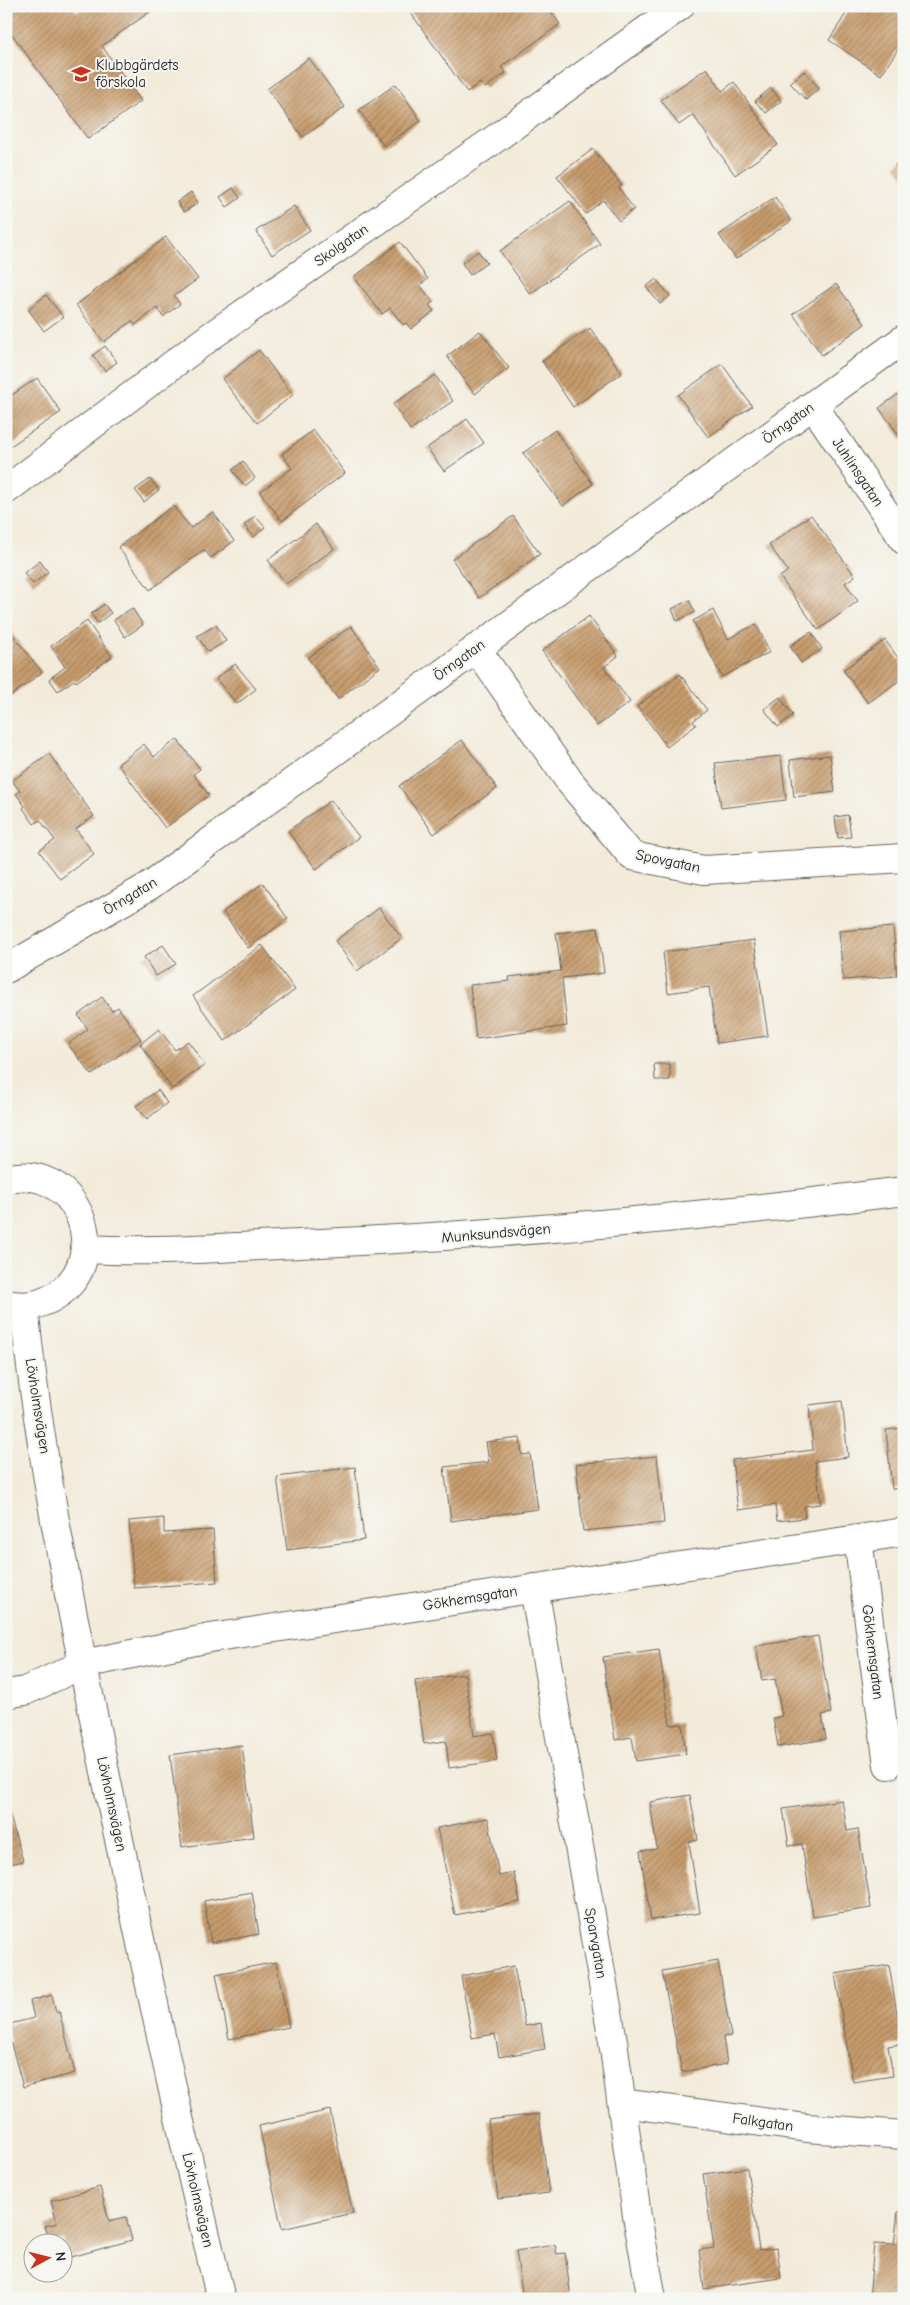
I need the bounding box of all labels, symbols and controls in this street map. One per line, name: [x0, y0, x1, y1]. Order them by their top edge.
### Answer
place label: Klubbgärdets förskola: [95, 56, 179, 91]
school or university icon: Klubbgärdets förskola: [70, 63, 92, 85]
street label: Skolgatan: [310, 220, 372, 270]
street label: Örngatan: [759, 398, 817, 448]
street label: Juhlinsgatan: [828, 434, 888, 510]
street label: Örngatan: [430, 635, 488, 685]
street label: Spovgatan: [634, 845, 702, 877]
street label: Örngatan: [100, 873, 160, 919]
street label: Munksundsvägen: [441, 1219, 551, 1247]
street label: Lövholmsvägen: [22, 1357, 54, 1455]
street label: Gökhemsgatan: [421, 1582, 519, 1614]
street label: Gökhemsgatan: [858, 1603, 888, 1701]
street label: Lövholmsvägen: [93, 1755, 131, 1853]
street label: Sparvgatan: [581, 1906, 611, 1980]
street label: Falkgatan: [731, 2109, 795, 2135]
street label: Lövholmsvägen: [178, 2151, 218, 2249]
north arrow: [22, 2232, 72, 2282]
text: N: [51, 2251, 69, 2262]

